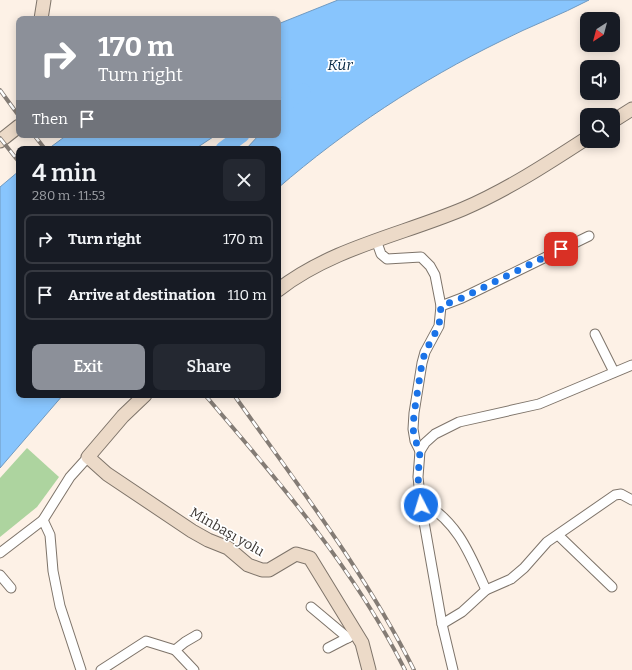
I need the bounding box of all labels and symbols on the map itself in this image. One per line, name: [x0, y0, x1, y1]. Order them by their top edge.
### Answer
north arrow: [580, 12, 620, 52]
water label: Kür: [327, 56, 353, 74]
pin: [544, 232, 578, 266]
position arrow: [400, 484, 442, 526]
street label: Minbaşı yolu: [187, 504, 267, 560]

